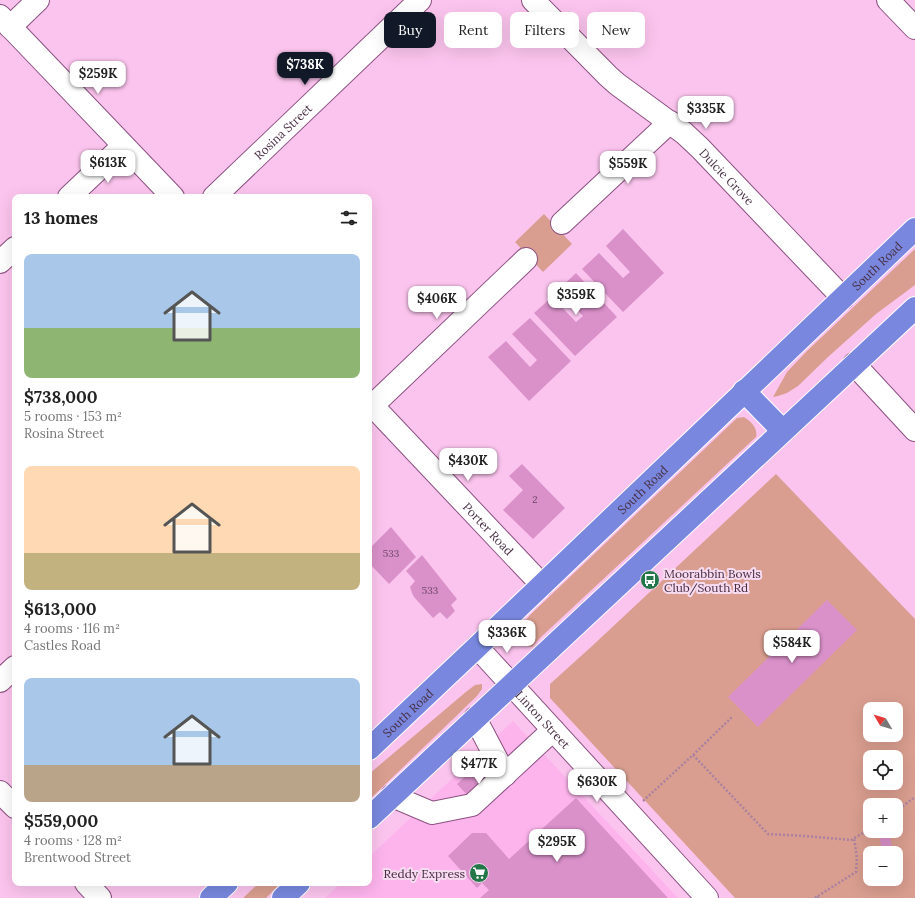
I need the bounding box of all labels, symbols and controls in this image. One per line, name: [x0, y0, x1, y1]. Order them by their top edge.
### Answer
chip: Buy: [384, 12, 436, 48]
chip: Rent: [444, 12, 502, 48]
chip: Filters: [510, 12, 579, 48]
chip: New: [587, 12, 645, 48]
pin: $738K: [277, 52, 333, 86]
text: $738K: [286, 56, 324, 73]
pin: $259K: [70, 61, 126, 95]
text: $259K: [79, 65, 117, 82]
pin: $335K: [678, 96, 734, 130]
street label: Rosina Street: [251, 100, 315, 162]
text: $335K: [687, 100, 725, 117]
street label: Dulcie Grove: [697, 145, 758, 208]
pin: $613K: [80, 150, 136, 184]
pin: $559K: [600, 151, 656, 185]
text: $613K: [90, 154, 126, 171]
text: $559K: [609, 155, 647, 172]
text: 13 homes: [24, 207, 98, 229]
icon: filters: [338, 207, 360, 229]
street label: South Road: [848, 238, 905, 293]
icon: home: [156, 280, 228, 352]
pin: $359K: [548, 282, 604, 316]
pin: $406K: [409, 286, 465, 320]
text: $359K: [557, 286, 595, 303]
text: $406K: [417, 290, 457, 307]
text: $738,000: [24, 386, 98, 408]
text: 5 rooms · 153 m²: [24, 408, 122, 425]
text: Rosina Street: [24, 425, 104, 442]
pin: $430K: [440, 448, 496, 482]
text: $430K: [448, 452, 488, 469]
street label: South Road: [614, 462, 671, 517]
icon: home: [156, 492, 228, 564]
house number: 2: [532, 493, 538, 506]
street label: Porter Road: [460, 499, 517, 558]
house number: 533: [383, 547, 400, 560]
place label: Moorabbin Bowls Club/South Rd: [664, 566, 761, 596]
bus stop icon: Moorabbin Bowls Club/South Rd: [639, 569, 661, 591]
house number: 533: [422, 584, 439, 597]
text: $613,000: [24, 598, 97, 620]
text: 4 rooms · 116 m²: [24, 620, 120, 637]
pin: $336K: [479, 620, 535, 654]
text: $336K: [488, 624, 526, 641]
pin: $584K: [764, 630, 820, 664]
text: $584K: [773, 634, 811, 651]
text: Castles Road: [24, 637, 101, 654]
street label: South Road: [379, 685, 436, 740]
street label: Linton Street: [513, 687, 574, 752]
north arrow: [863, 702, 903, 742]
map controls: [863, 702, 903, 886]
icon: home: [156, 704, 228, 776]
button: locate: [863, 750, 903, 790]
pin: $477K: [451, 751, 507, 785]
text: $477K: [461, 755, 497, 772]
pin: $630K: [569, 769, 625, 803]
text: $630K: [577, 773, 617, 790]
button: +: [863, 798, 903, 838]
text: $559,000: [24, 810, 98, 832]
pin: $295K: [529, 829, 585, 863]
text: 4 rooms · 128 m²: [24, 832, 122, 849]
text: $295K: [538, 833, 576, 850]
button: −: [863, 846, 903, 886]
text: Brentwood Street: [24, 849, 131, 866]
supermarket icon: Reddy Express: [468, 862, 490, 884]
place label: Reddy Express: [384, 866, 465, 881]

